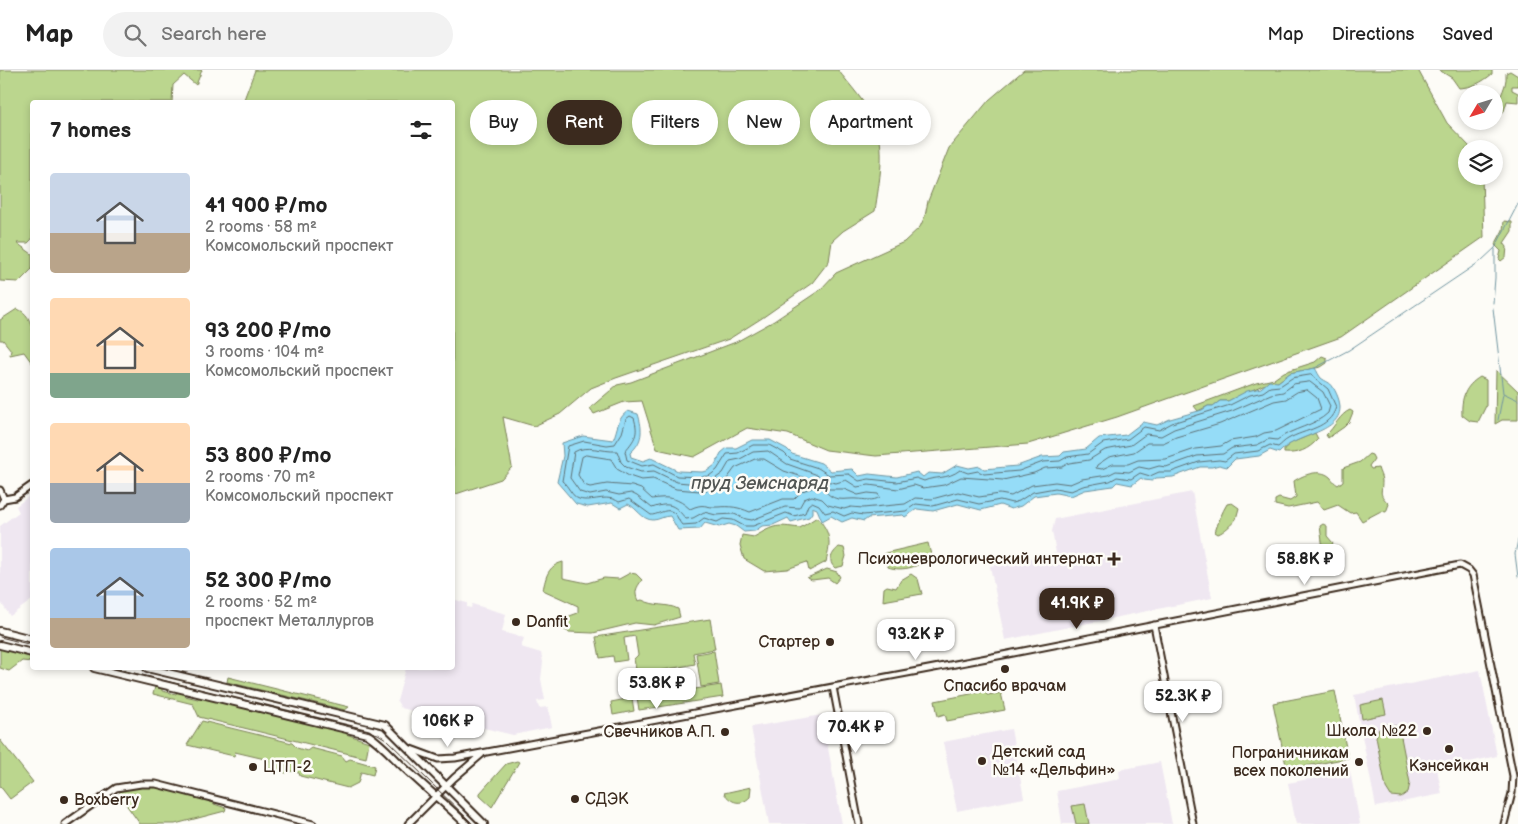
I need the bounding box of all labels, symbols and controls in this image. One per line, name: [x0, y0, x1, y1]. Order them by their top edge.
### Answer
search box: [103, 12, 453, 57]
text: Map: [25, 20, 73, 49]
icon: search: [121, 21, 149, 49]
text: Search here: [161, 23, 267, 46]
text: Map: [1268, 24, 1304, 45]
text: Directions: [1332, 24, 1414, 45]
text: Saved: [1442, 24, 1493, 45]
north arrow: [1458, 85, 1502, 130]
map controls: [1458, 85, 1503, 185]
chip: Buy: [470, 100, 537, 145]
chip: Rent: [547, 100, 622, 145]
chip: Filters: [632, 100, 718, 145]
chip: New: [728, 100, 800, 145]
chip: Apartment: [810, 100, 931, 145]
icon: filters: [407, 116, 435, 144]
text: 7 homes: [50, 118, 131, 143]
button: layers: [1458, 140, 1503, 185]
icon: home: [90, 193, 150, 253]
text: 41 900 ₽/mo: [205, 193, 328, 218]
text: 2 rooms · 58 m²: [205, 218, 317, 237]
text: Комсомольский проспект: [205, 237, 394, 256]
icon: home: [90, 318, 150, 378]
text: 93 200 ₽/mo: [205, 318, 331, 343]
text: 3 rooms · 104 m²: [205, 343, 324, 362]
text: Комсомольский проспект: [205, 362, 394, 381]
icon: home: [90, 443, 150, 503]
text: 53 800 ₽/mo: [205, 443, 331, 468]
text: 2 rooms · 70 m²: [205, 468, 315, 487]
water label: пруд Земснаряд: [691, 473, 829, 494]
text: Комсомольский проспект: [205, 487, 394, 506]
pin: 58.8K ₽: [1259, 544, 1351, 586]
place label: Психоневрологический интернат: [857, 550, 1104, 569]
text: 58.8K ₽: [1277, 550, 1333, 569]
marker: Психоневрологический интернат: [1107, 552, 1121, 566]
icon: home: [90, 568, 150, 628]
text: 52 300 ₽/mo: [205, 568, 331, 593]
pin: 41.9K ₽: [1031, 588, 1123, 630]
text: 2 rooms · 52 m²: [205, 593, 317, 612]
text: 41.9K ₽: [1050, 594, 1104, 613]
text: проспект Металлургов: [205, 612, 374, 631]
place label: Danfit: [526, 613, 568, 632]
marker: Danfit: [510, 616, 522, 628]
pin: 93.2K ₽: [870, 618, 962, 661]
text: 93.2K ₽: [888, 625, 944, 644]
place label: Стартер: [759, 633, 820, 652]
marker: Стартер: [824, 636, 836, 648]
marker: Спасибо врачам: [999, 663, 1011, 675]
pin: 53.8K ₽: [611, 668, 703, 710]
text: 53.8K ₽: [629, 674, 685, 693]
place label: Спасибо врачам: [944, 677, 1066, 696]
pin: 52.3K ₽: [1137, 680, 1229, 723]
text: 52.3K ₽: [1155, 687, 1211, 706]
pin: 106K ₽: [407, 706, 489, 748]
text: 106K ₽: [423, 712, 473, 731]
pin: 70.4K ₽: [810, 712, 902, 754]
text: 70.4K ₽: [828, 718, 884, 737]
place label: Школа №22: [1326, 722, 1418, 741]
place label: Свечников А.П.: [603, 723, 715, 742]
marker: Школа №22: [1421, 725, 1433, 737]
marker: Свечников А.П.: [719, 726, 731, 738]
place label: Детский сад №14 «Дельфин»: [992, 743, 1116, 780]
marker: Кэнсейкан: [1443, 743, 1455, 755]
place label: Пограничникам всех поколений: [1231, 744, 1349, 781]
marker: Детский сад №14 «Дельфин»: [976, 755, 988, 767]
marker: Пограничникам всех поколений: [1353, 756, 1365, 768]
place label: Кэнсейкан: [1409, 757, 1489, 776]
place label: ЦТП-2: [263, 758, 312, 777]
marker: ЦТП-2: [247, 761, 259, 773]
place label: СДЭК: [585, 790, 629, 809]
place label: Boxberry: [74, 791, 140, 810]
marker: СДЭК: [569, 793, 581, 805]
marker: Boxberry: [58, 794, 70, 806]

